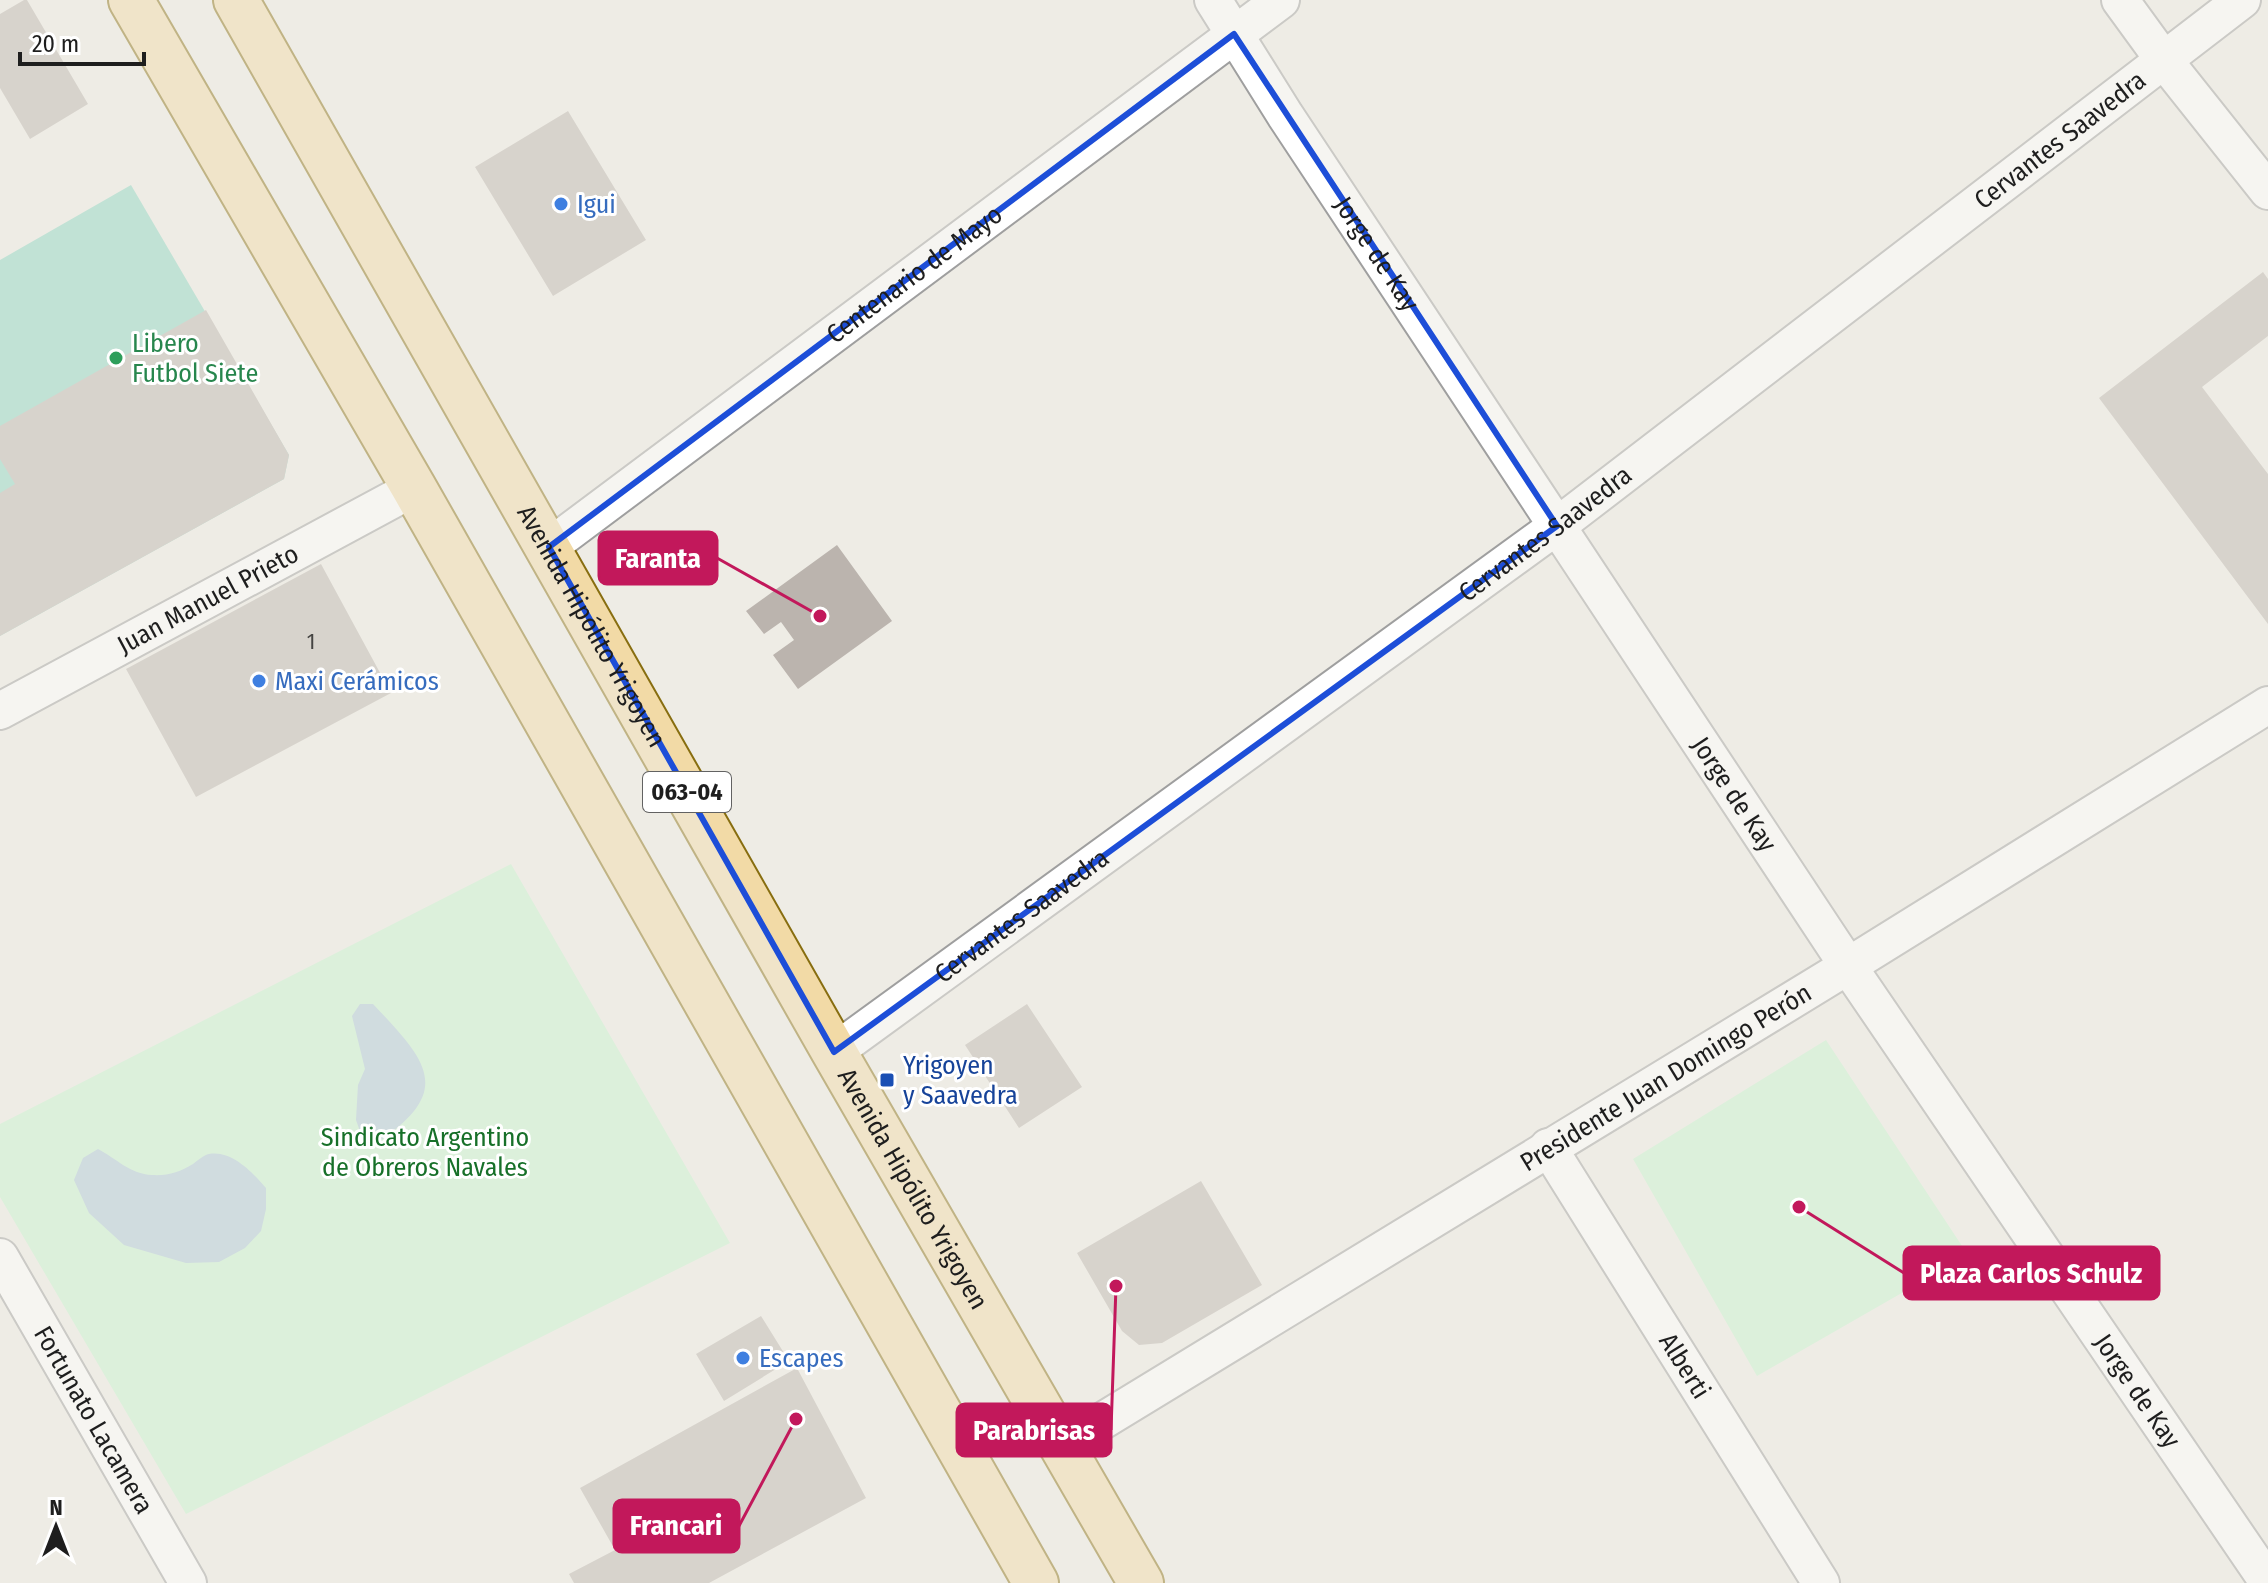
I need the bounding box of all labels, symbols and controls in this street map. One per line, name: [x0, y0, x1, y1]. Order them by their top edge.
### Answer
scale bar: [20, 16, 144, 66]
text: 20 m: [32, 30, 79, 58]
street label: Cervantes Saavedra: [1968, 65, 2152, 216]
place label: Igui: [577, 189, 616, 220]
street label: Jorge de Kay: [1327, 191, 1426, 317]
marker: Igui: [552, 195, 570, 213]
street label: Centenario de Mayo: [821, 199, 1008, 350]
place label: Libero Futbol Siete: [132, 328, 258, 389]
marker: Libero Futbol Siete: [107, 349, 125, 367]
street label: Cervantes Saavedra: [1453, 459, 1638, 608]
street label: Avenida Hipólito Yrigoyen: [510, 500, 672, 753]
callout: Faranta: [599, 532, 717, 584]
street label: Juan Manuel Prieto: [112, 538, 304, 661]
text: Faranta: [615, 542, 701, 575]
house number: 1: [307, 628, 315, 655]
place label: Maxi Cerámicos: [275, 666, 439, 697]
marker: Maxi Cerámicos: [250, 672, 268, 690]
street label: Jorge de Kay: [1685, 731, 1783, 858]
road number: 063-04: [643, 772, 731, 812]
street label: Cervantes Saavedra: [929, 842, 1115, 990]
street label: Presidente Juan Domingo Perón: [1515, 977, 1817, 1178]
place label: Yrigoyen y Saavedra: [903, 1050, 1018, 1111]
street label: Avenida Hipólito Yrigoyen: [831, 1063, 994, 1315]
marker: Yrigoyen y Saavedra: [878, 1071, 896, 1089]
park label: Sindicato Argentino de Obreros Navales: [321, 1122, 529, 1183]
callout: Plaza Carlos Schulz: [1904, 1247, 2159, 1299]
text: Plaza Carlos Schulz: [1920, 1257, 2142, 1290]
street label: Fortunato Lacamera: [27, 1321, 160, 1519]
street label: Alberti: [1652, 1327, 1717, 1404]
street label: Jorge de Kay: [2087, 1328, 2187, 1454]
place label: Escapes: [759, 1343, 844, 1374]
marker: Escapes: [734, 1349, 752, 1367]
callout: Parabrisas: [957, 1404, 1111, 1456]
text: Parabrisas: [973, 1414, 1095, 1447]
north arrow: [16, 1487, 96, 1567]
text: N: [49, 1494, 63, 1521]
callout: Francari: [614, 1500, 739, 1552]
text: Francari: [630, 1509, 722, 1542]

